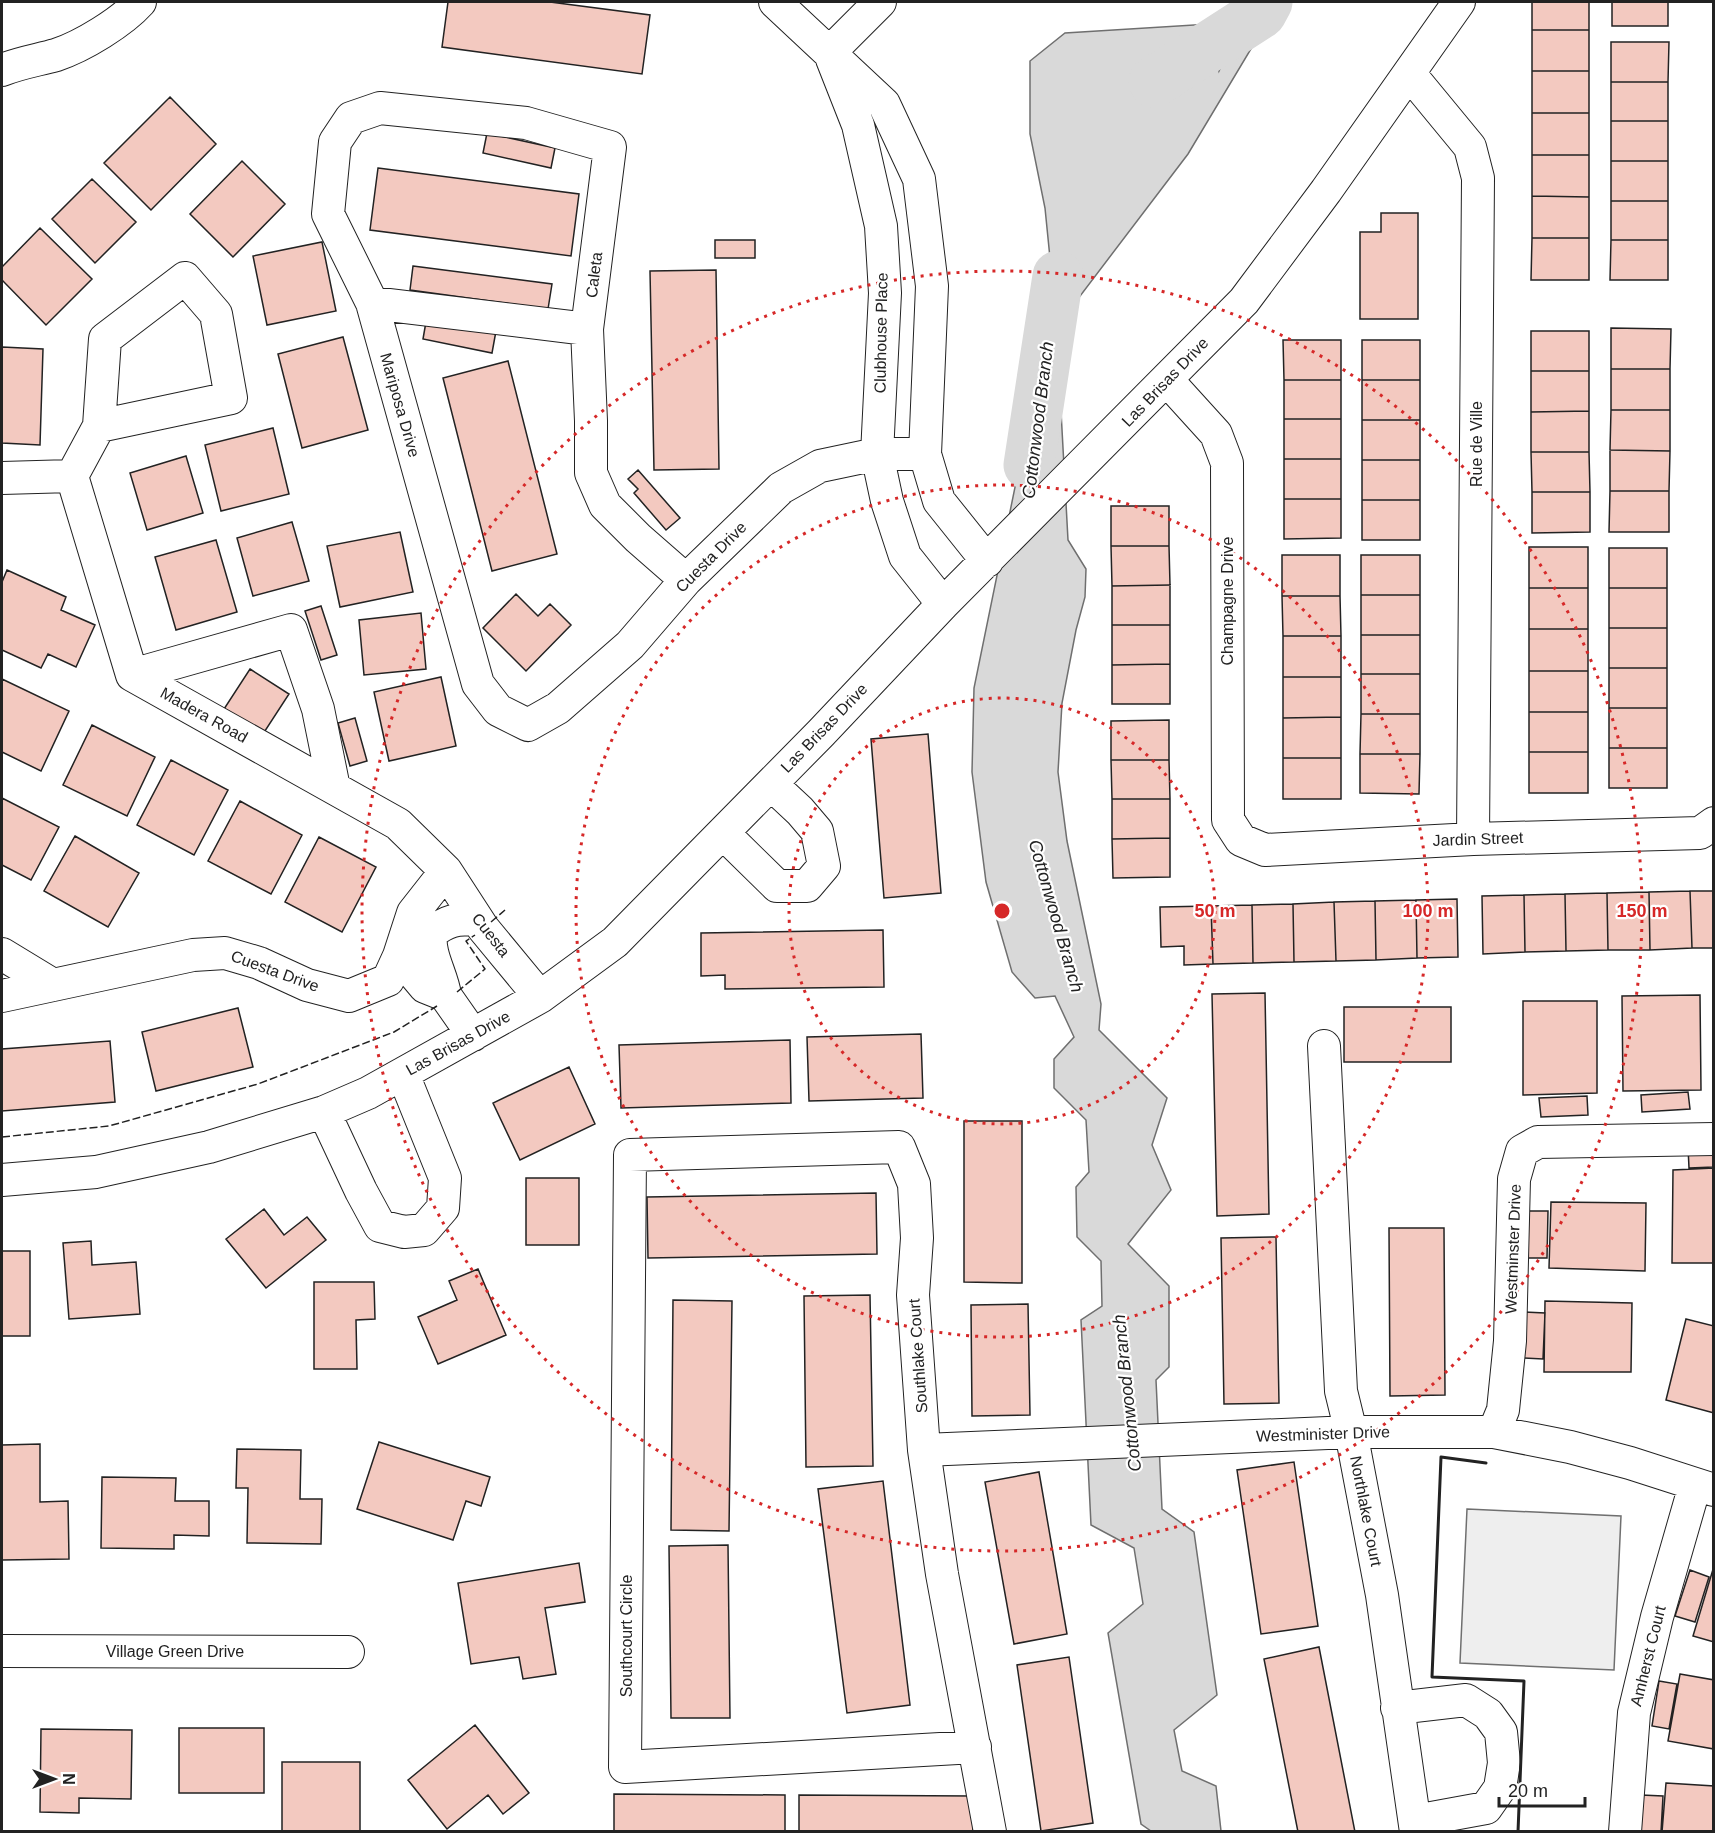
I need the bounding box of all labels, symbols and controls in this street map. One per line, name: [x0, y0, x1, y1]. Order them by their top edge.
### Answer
street label: Caleta: [583, 251, 605, 299]
street label: Clubhouse Place: [871, 272, 891, 394]
street label: Las Brisas Drive: [1118, 334, 1212, 430]
water label: Cottonwood Branch: [1018, 340, 1058, 500]
street label: Mariposa Drive: [377, 351, 423, 459]
street label: Rue de Ville: [1468, 401, 1485, 487]
street label: Cuesta Drive: [672, 518, 750, 596]
street label: Champagne Drive: [1219, 536, 1236, 665]
street label: Las Brisas Drive: [777, 680, 871, 776]
street label: Madera Road: [157, 684, 251, 746]
street label: Jardin Street: [1432, 829, 1524, 849]
water label: Cottonwood Branch: [1025, 837, 1087, 995]
centre of rings: [992, 901, 1012, 921]
text: 50 m: [1194, 901, 1236, 921]
text: 100 m: [1402, 901, 1454, 921]
text: 150 m: [1616, 901, 1668, 921]
street label: Cuesta: [469, 910, 513, 960]
street label: Cuesta Drive: [229, 947, 321, 995]
street label: Las Brisas Drive: [403, 1007, 513, 1079]
street label: Westminster Drive: [1502, 1183, 1524, 1314]
street label: Southlake Court: [905, 1298, 930, 1414]
water label: Cottonwood Branch: [1109, 1313, 1145, 1473]
street label: Westminister Drive: [1256, 1423, 1390, 1445]
street label: Northlake Court: [1347, 1454, 1385, 1568]
street label: Southcourt Circle: [618, 1575, 635, 1697]
street label: Amherst Court: [1627, 1603, 1669, 1708]
street label: Village Green Drive: [106, 1643, 244, 1660]
north arrow: [24, 1749, 84, 1809]
scale bar: [1499, 1770, 1584, 1808]
text: N: [60, 1773, 77, 1785]
text: 20 m: [1508, 1781, 1548, 1801]

